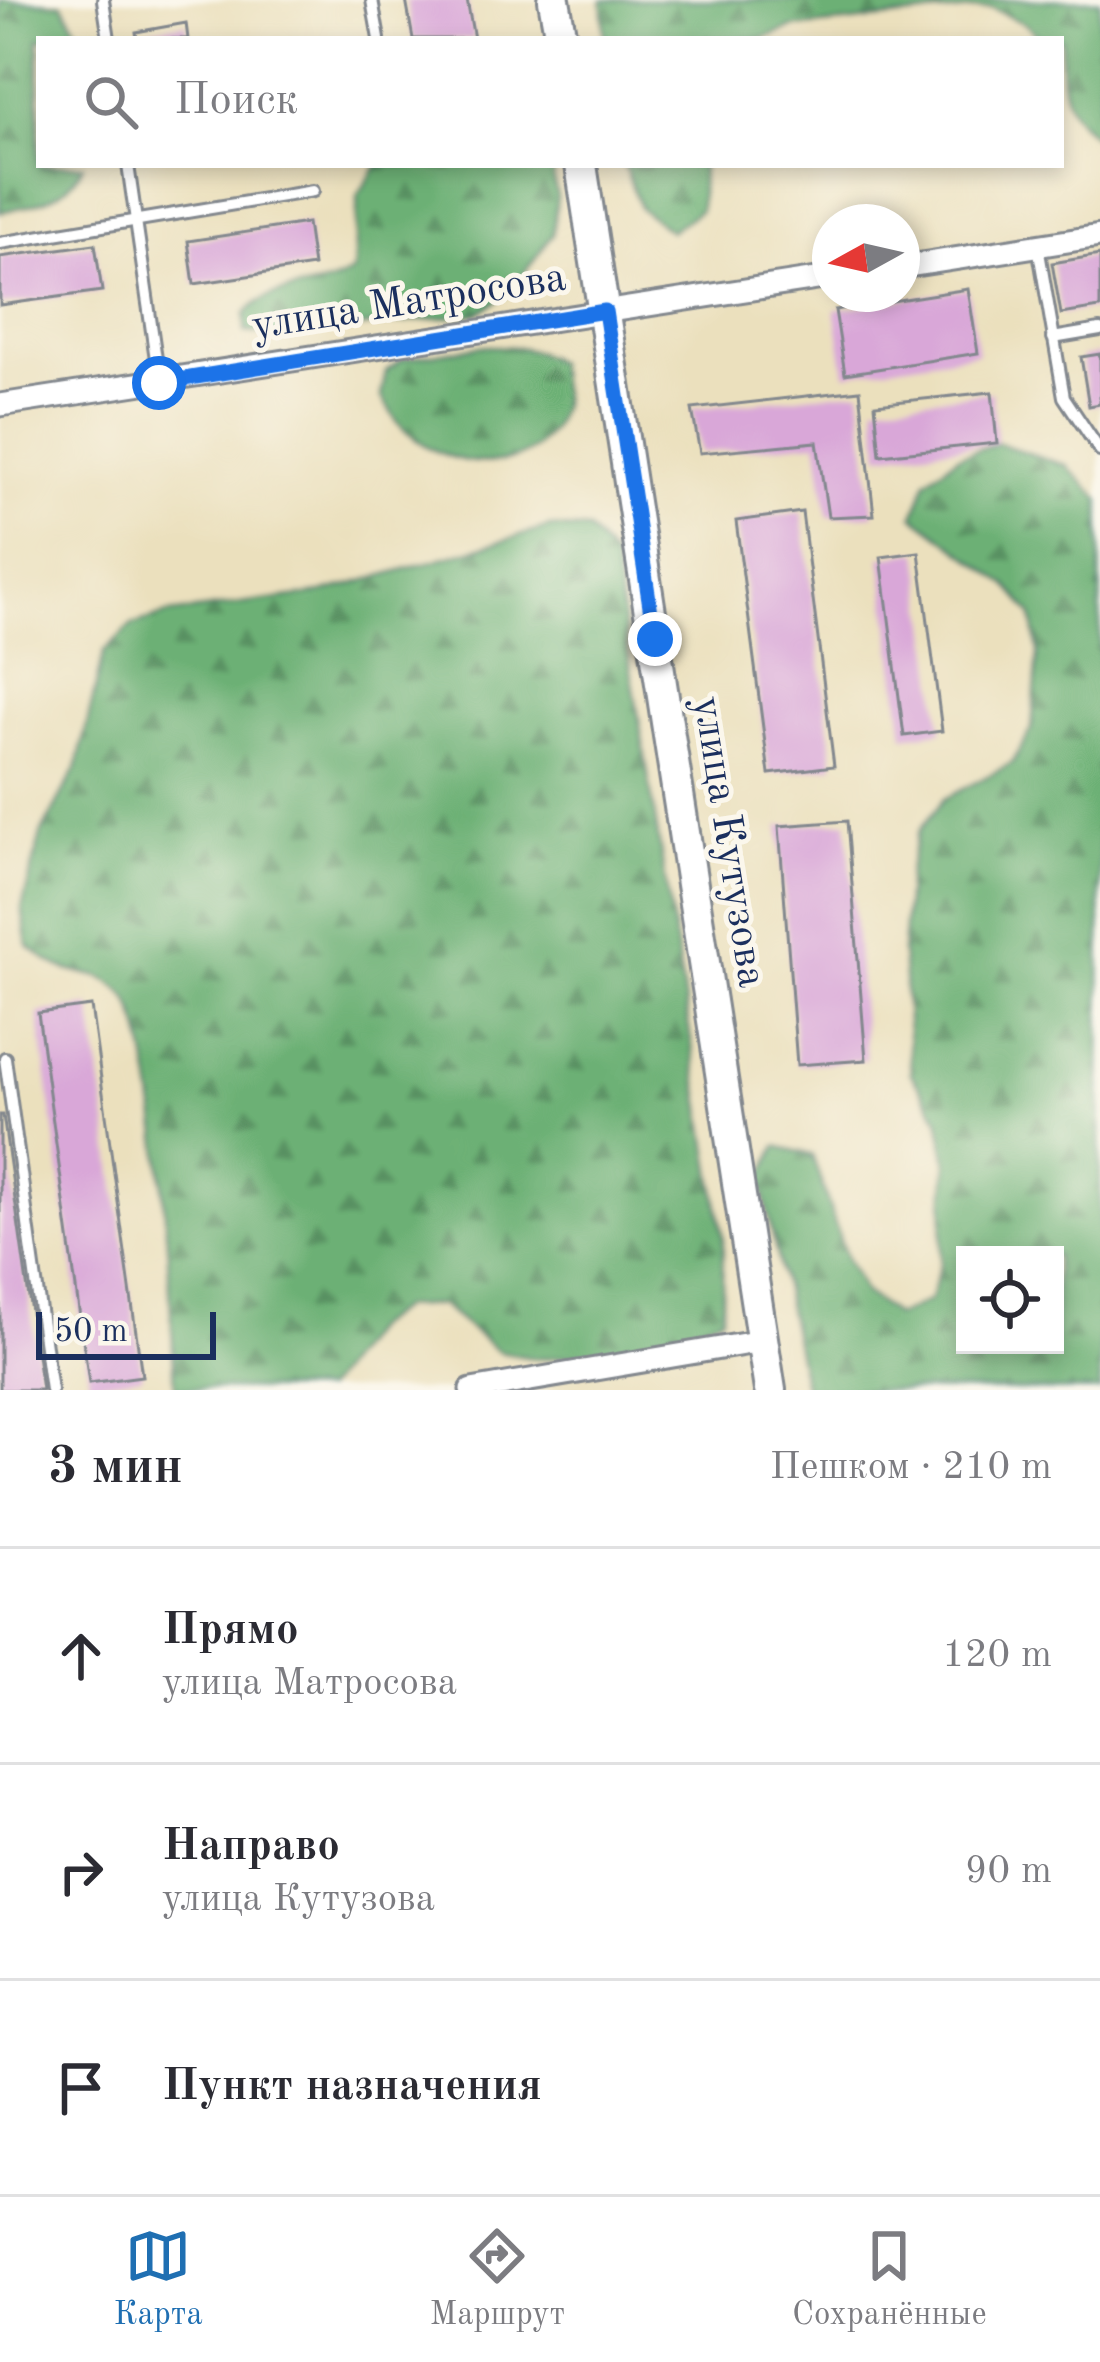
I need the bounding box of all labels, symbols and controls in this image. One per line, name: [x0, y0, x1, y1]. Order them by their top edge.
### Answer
search box: [36, 36, 1064, 168]
icon: search: [78, 69, 144, 135]
text: Поиск: [174, 79, 298, 124]
north arrow: [812, 204, 920, 312]
street label: улица Матросова: [249, 257, 569, 349]
route start: [132, 356, 186, 410]
route end: [628, 612, 682, 666]
street label: улица Кутузова: [684, 693, 772, 991]
map controls: [956, 1246, 1064, 1354]
button: locate: [956, 1246, 1064, 1354]
scale bar: [36, 1306, 216, 1359]
text: 50 m: [54, 1316, 128, 1349]
text: 3 мин: [48, 1443, 183, 1494]
text: Пешком · 210 m: [770, 1448, 1052, 1487]
text: Прямо: [162, 1609, 299, 1654]
icon: ahead: [48, 1623, 114, 1689]
text: 120 m: [942, 1636, 1052, 1675]
text: улица Матросова: [162, 1664, 457, 1703]
text: Направо: [162, 1825, 340, 1870]
icon: right: [48, 1839, 114, 1905]
text: 90 m: [965, 1852, 1052, 1891]
text: улица Кутузова: [162, 1880, 435, 1919]
icon: arrive: [48, 2055, 114, 2121]
text: Пункт назначения: [162, 2065, 542, 2110]
tab: Карта: [113, 2223, 203, 2336]
tab: Маршрут: [430, 2223, 565, 2336]
tab: Сохранённые: [792, 2223, 987, 2336]

